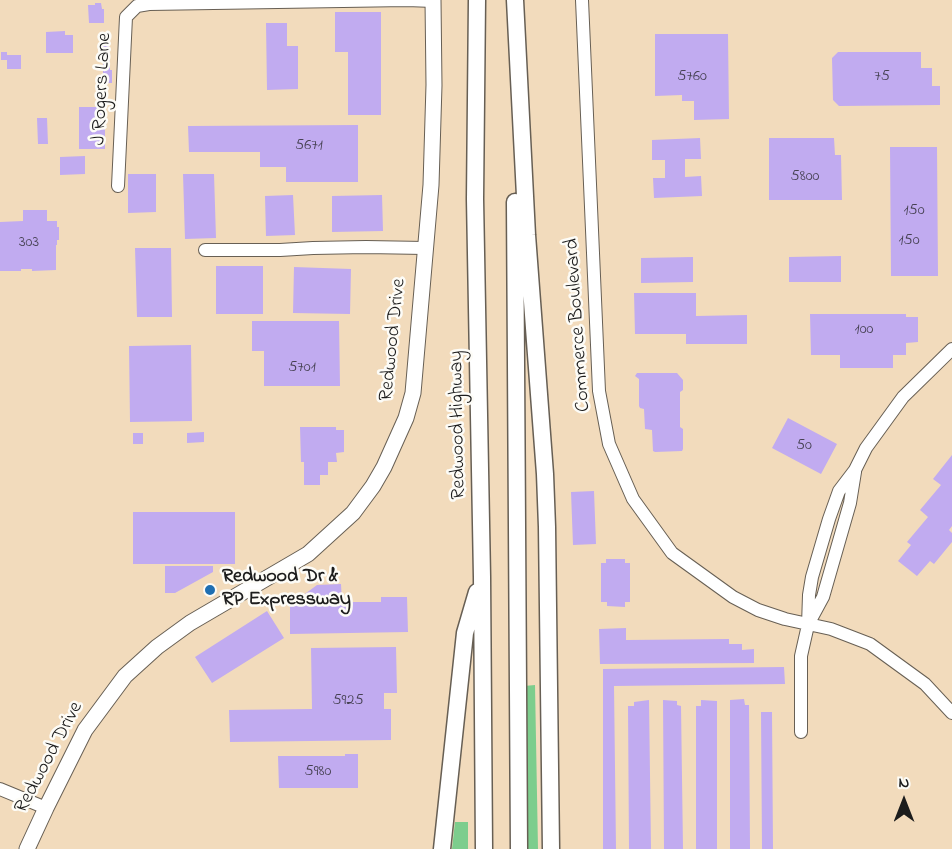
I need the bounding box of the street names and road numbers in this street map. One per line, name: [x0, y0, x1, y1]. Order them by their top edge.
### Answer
street label: J Rogers Lane: [88, 32, 118, 146]
street label: Commerce Boulevard: [561, 237, 597, 413]
street label: Redwood Drive: [376, 278, 412, 402]
street label: Redwood Highway: [446, 350, 472, 500]
street label: Redwood Drive: [11, 698, 89, 818]

